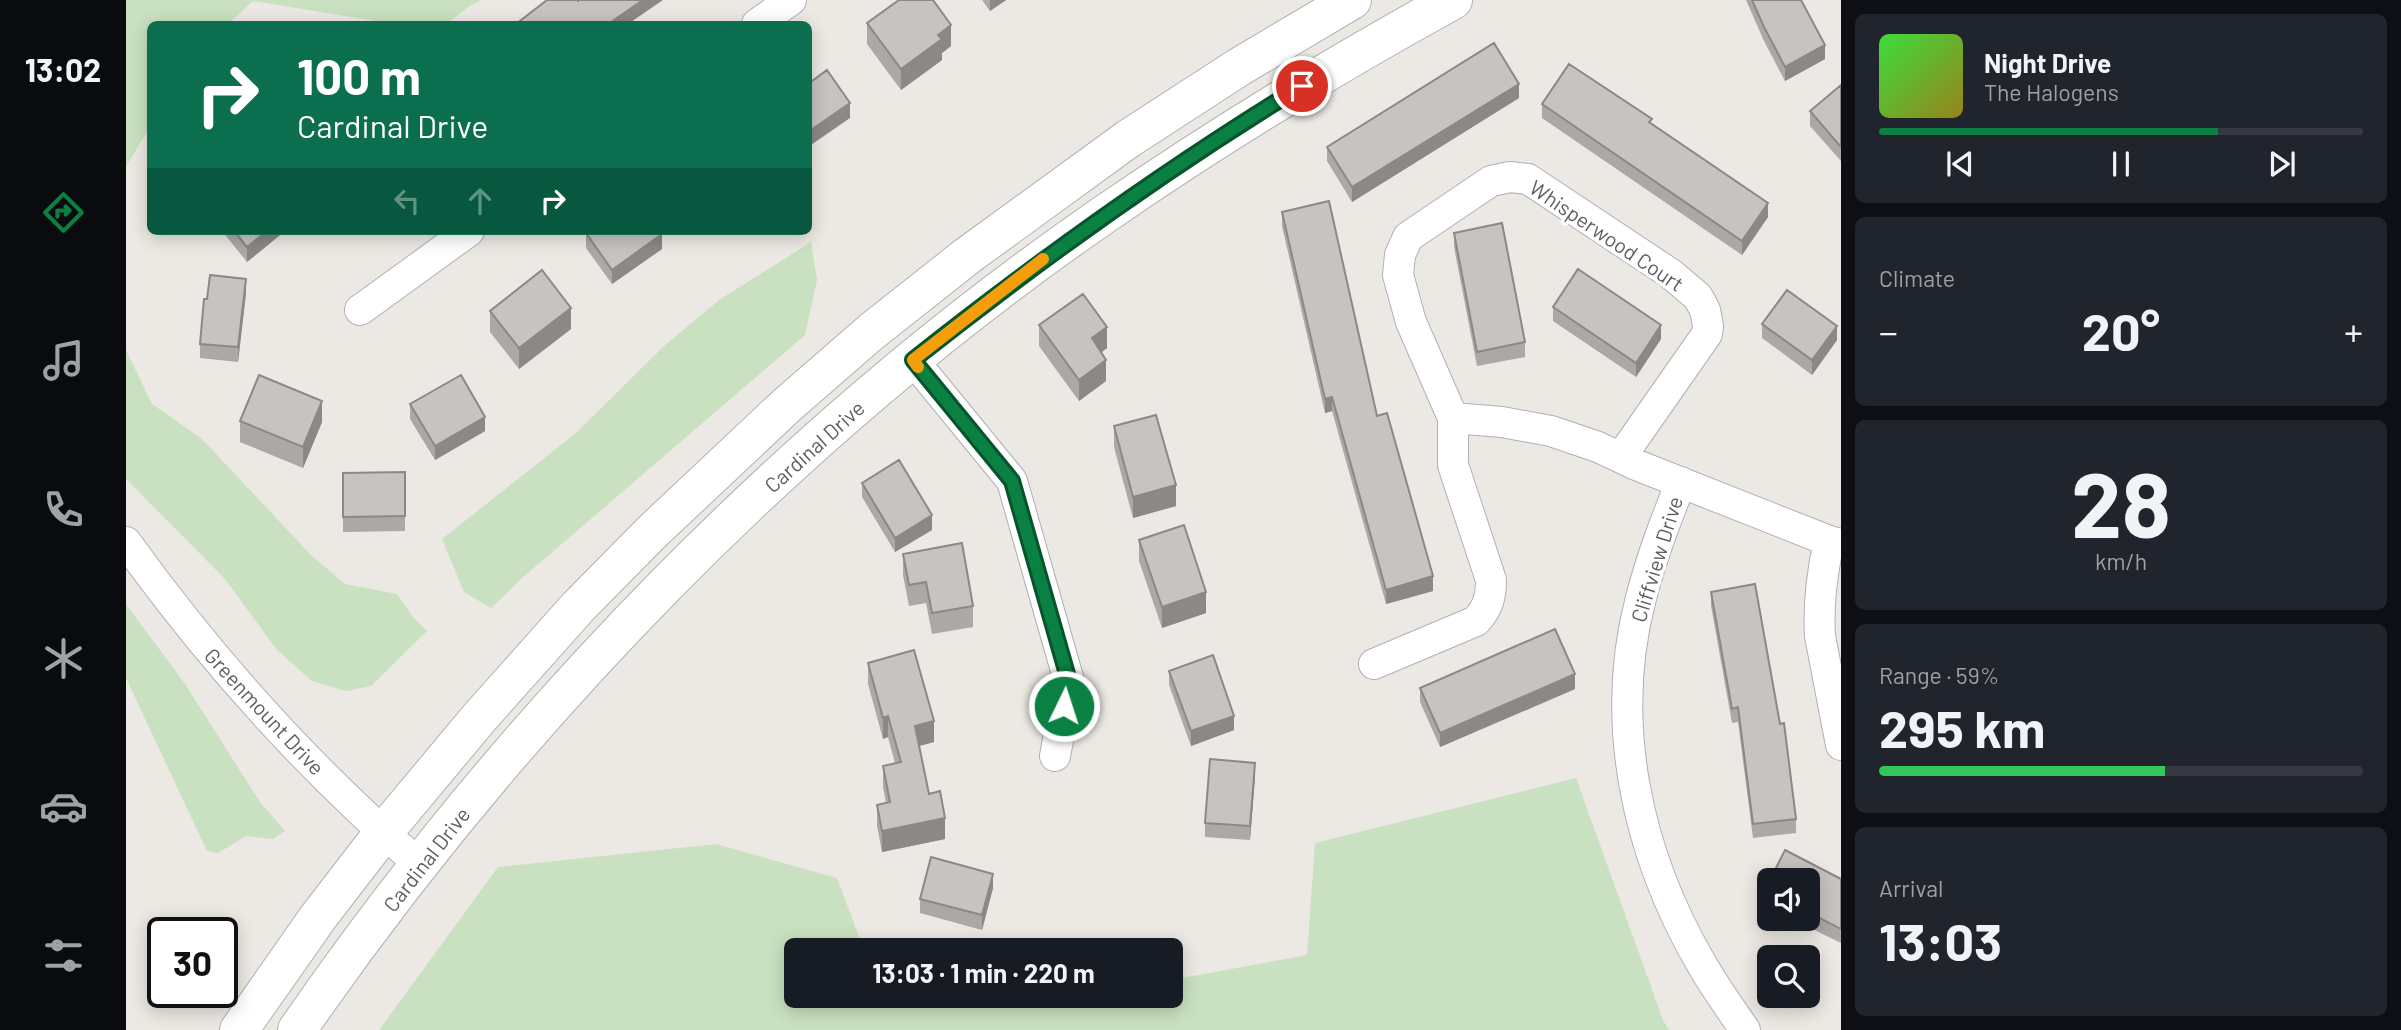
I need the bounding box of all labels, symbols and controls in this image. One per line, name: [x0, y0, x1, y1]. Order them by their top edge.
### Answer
text: 100 m: [297, 46, 421, 105]
text: Night Drive: [1984, 47, 2111, 78]
icon: right: [182, 49, 273, 140]
text: 13:02: [25, 50, 101, 88]
pin: [1272, 56, 1332, 116]
icon: arrive: [1283, 67, 1321, 105]
text: The Halogens: [1984, 78, 2119, 106]
text: Cardinal Drive: [297, 106, 488, 144]
icon: previous: [1941, 145, 1979, 183]
icon: pause: [2102, 145, 2140, 183]
icon: next: [2263, 145, 2301, 183]
street label: Whisperwood Court: [1525, 174, 1689, 296]
icon: left: [388, 182, 426, 220]
icon: ahead: [461, 182, 499, 220]
icon: right: [534, 182, 572, 220]
icon: directions: [39, 188, 88, 237]
text: Climate: [1879, 264, 1955, 292]
text: 20°: [2082, 299, 2160, 361]
text: −: [1879, 308, 1898, 354]
text: +: [2344, 308, 2363, 354]
icon: music: [39, 336, 88, 385]
street label: Cardinal Drive: [759, 395, 869, 497]
text: 28: [2071, 447, 2171, 556]
icon: phone: [39, 485, 88, 534]
street label: Cliffview Drive: [1625, 493, 1687, 625]
text: km/h: [2095, 547, 2147, 575]
icon: climate: [39, 634, 88, 683]
street label: Greenmount Drive: [200, 643, 330, 779]
text: Range · 59%: [1879, 661, 1999, 689]
position arrow: [1027, 669, 1101, 743]
text: 295 km: [1879, 696, 2045, 758]
icon: car: [39, 782, 88, 831]
street label: Cardinal Drive: [377, 802, 475, 916]
map controls: [1757, 868, 1820, 1008]
button: sound: [1757, 868, 1820, 931]
text: Arrival: [1879, 874, 1943, 902]
text: 13:03: [1879, 909, 2002, 971]
speed limit sign: 30: [147, 917, 238, 1008]
icon: filters: [39, 931, 88, 980]
button: search: [1757, 945, 1820, 1008]
text: 13:03 · 1 min · 220 m: [872, 957, 1095, 988]

